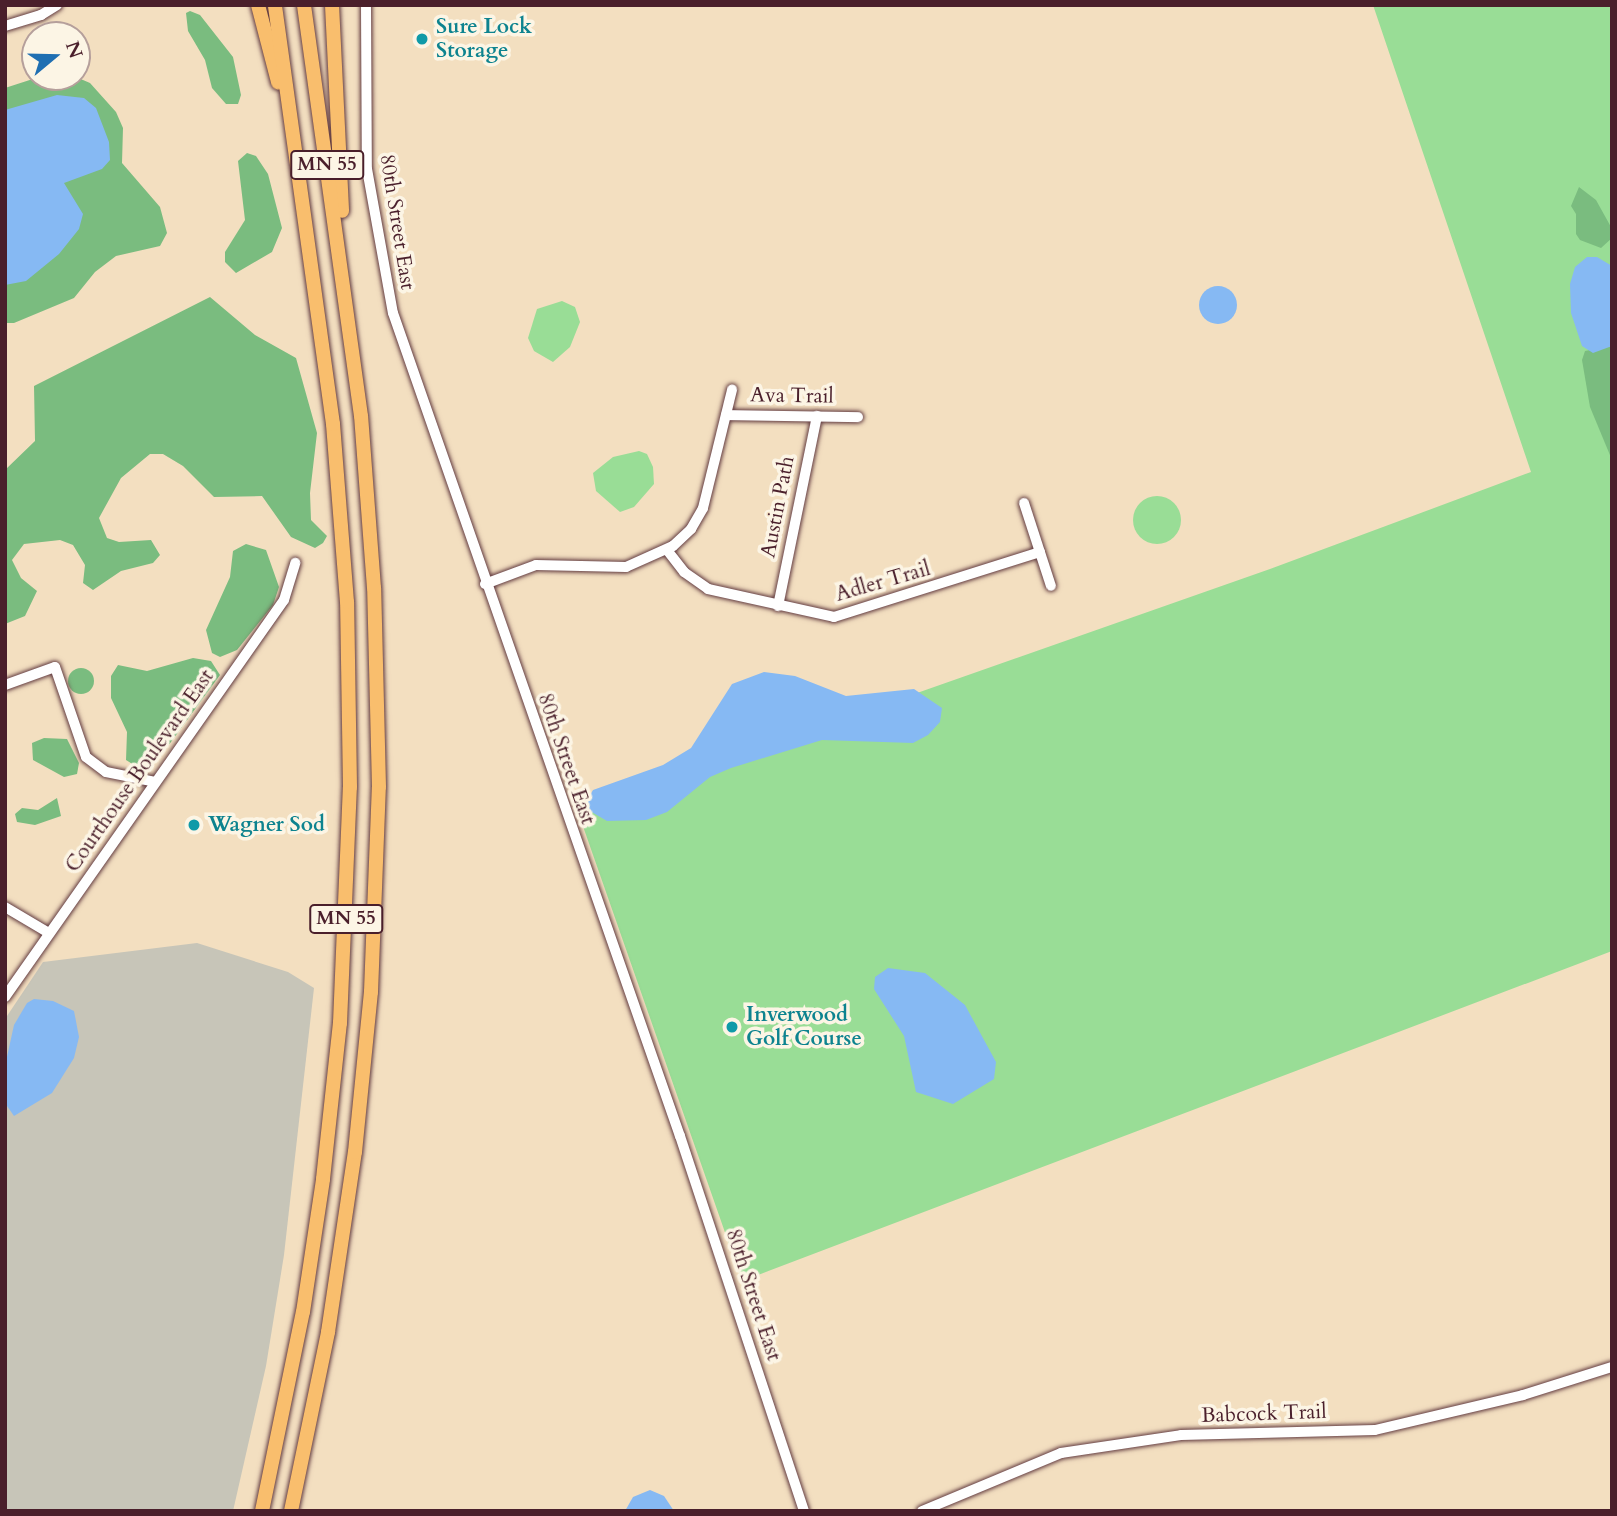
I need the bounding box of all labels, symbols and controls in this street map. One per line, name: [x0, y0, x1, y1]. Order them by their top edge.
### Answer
place label: Sure Lock Storage: [436, 14, 532, 64]
north arrow: [21, 21, 91, 91]
marker: Sure Lock Storage: [414, 31, 430, 47]
text: N: [59, 38, 89, 62]
road number: MN 55: [290, 150, 364, 181]
street label: 80th Street East: [374, 152, 420, 292]
street label: Ava Trail: [750, 383, 834, 409]
street label: Austin Path: [756, 454, 800, 560]
street label: Adler Trail: [833, 556, 933, 608]
street label: Courthouse Boulevard East: [60, 665, 220, 877]
street label: 80th Street East: [532, 690, 600, 828]
place label: Wagner Sod: [208, 812, 325, 838]
marker: Wagner Sod: [186, 817, 202, 833]
road number: MN 55: [309, 903, 383, 934]
place label: Inverwood Golf Course: [746, 1002, 862, 1052]
marker: Inverwood Golf Course: [724, 1019, 740, 1035]
street label: 80th Street East: [720, 1226, 786, 1364]
street label: Babcock Trail: [1201, 1399, 1327, 1429]

